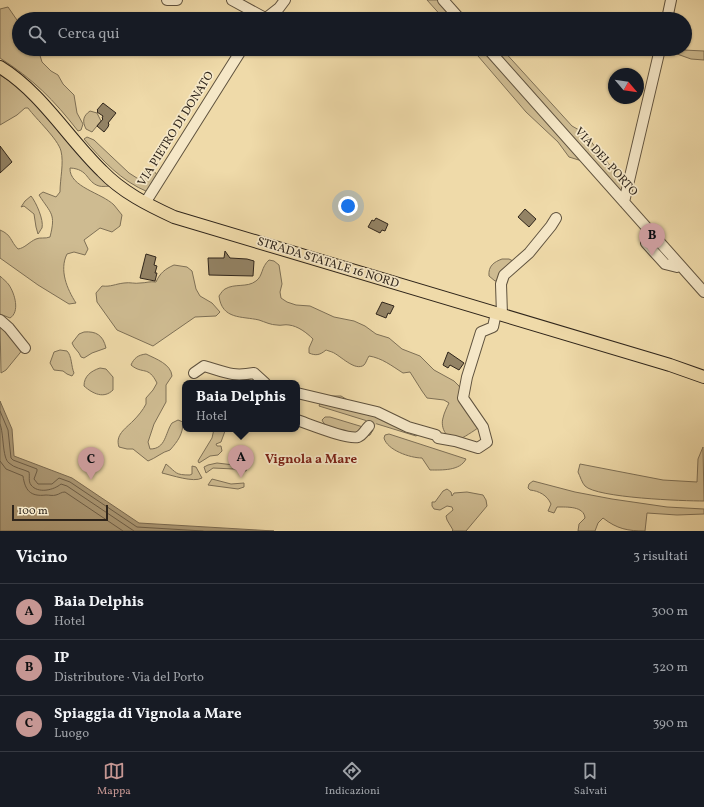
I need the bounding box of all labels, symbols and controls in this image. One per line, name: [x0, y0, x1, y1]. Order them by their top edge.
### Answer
search box: [12, 12, 692, 56]
icon: search: [26, 23, 48, 45]
text: Cerca qui: [58, 24, 120, 45]
street label: VIA PIETRO DI DONATO: [134, 68, 218, 189]
north arrow: [608, 68, 644, 104]
street label: VIA DEL PORTO: [571, 124, 641, 200]
your location: [338, 196, 358, 216]
pin: B: [639, 223, 665, 256]
street label: STRADA STATALE 16 NORD: [255, 234, 401, 292]
popup: [182, 380, 300, 432]
text: Baia Delphis: [196, 387, 286, 408]
text: Hotel: [196, 408, 227, 426]
pin: A: [228, 445, 254, 478]
pin: C: [78, 447, 104, 480]
district label: Vignola a Mare: [265, 451, 357, 469]
scale bar: [12, 503, 108, 522]
text: 100 m: [18, 504, 48, 519]
text: Vicino: [16, 546, 67, 569]
text: 3 risultati: [633, 548, 688, 566]
text: Baia Delphis: [54, 592, 144, 613]
text: A: [24, 603, 34, 621]
text: 300 m: [652, 603, 688, 621]
text: Hotel: [54, 613, 85, 631]
text: IP: [54, 648, 69, 669]
text: B: [25, 659, 33, 677]
text: 320 m: [653, 659, 688, 677]
text: Distributore · Via del Porto: [54, 669, 204, 687]
text: Spiaggia di Vignola a Mare: [54, 704, 242, 725]
text: C: [25, 715, 33, 733]
text: 390 m: [653, 715, 688, 733]
text: Luogo: [54, 725, 89, 743]
tab: Mappa: [97, 760, 131, 799]
tab: Indicazioni: [325, 760, 380, 799]
tab: Salvati: [574, 760, 607, 799]

